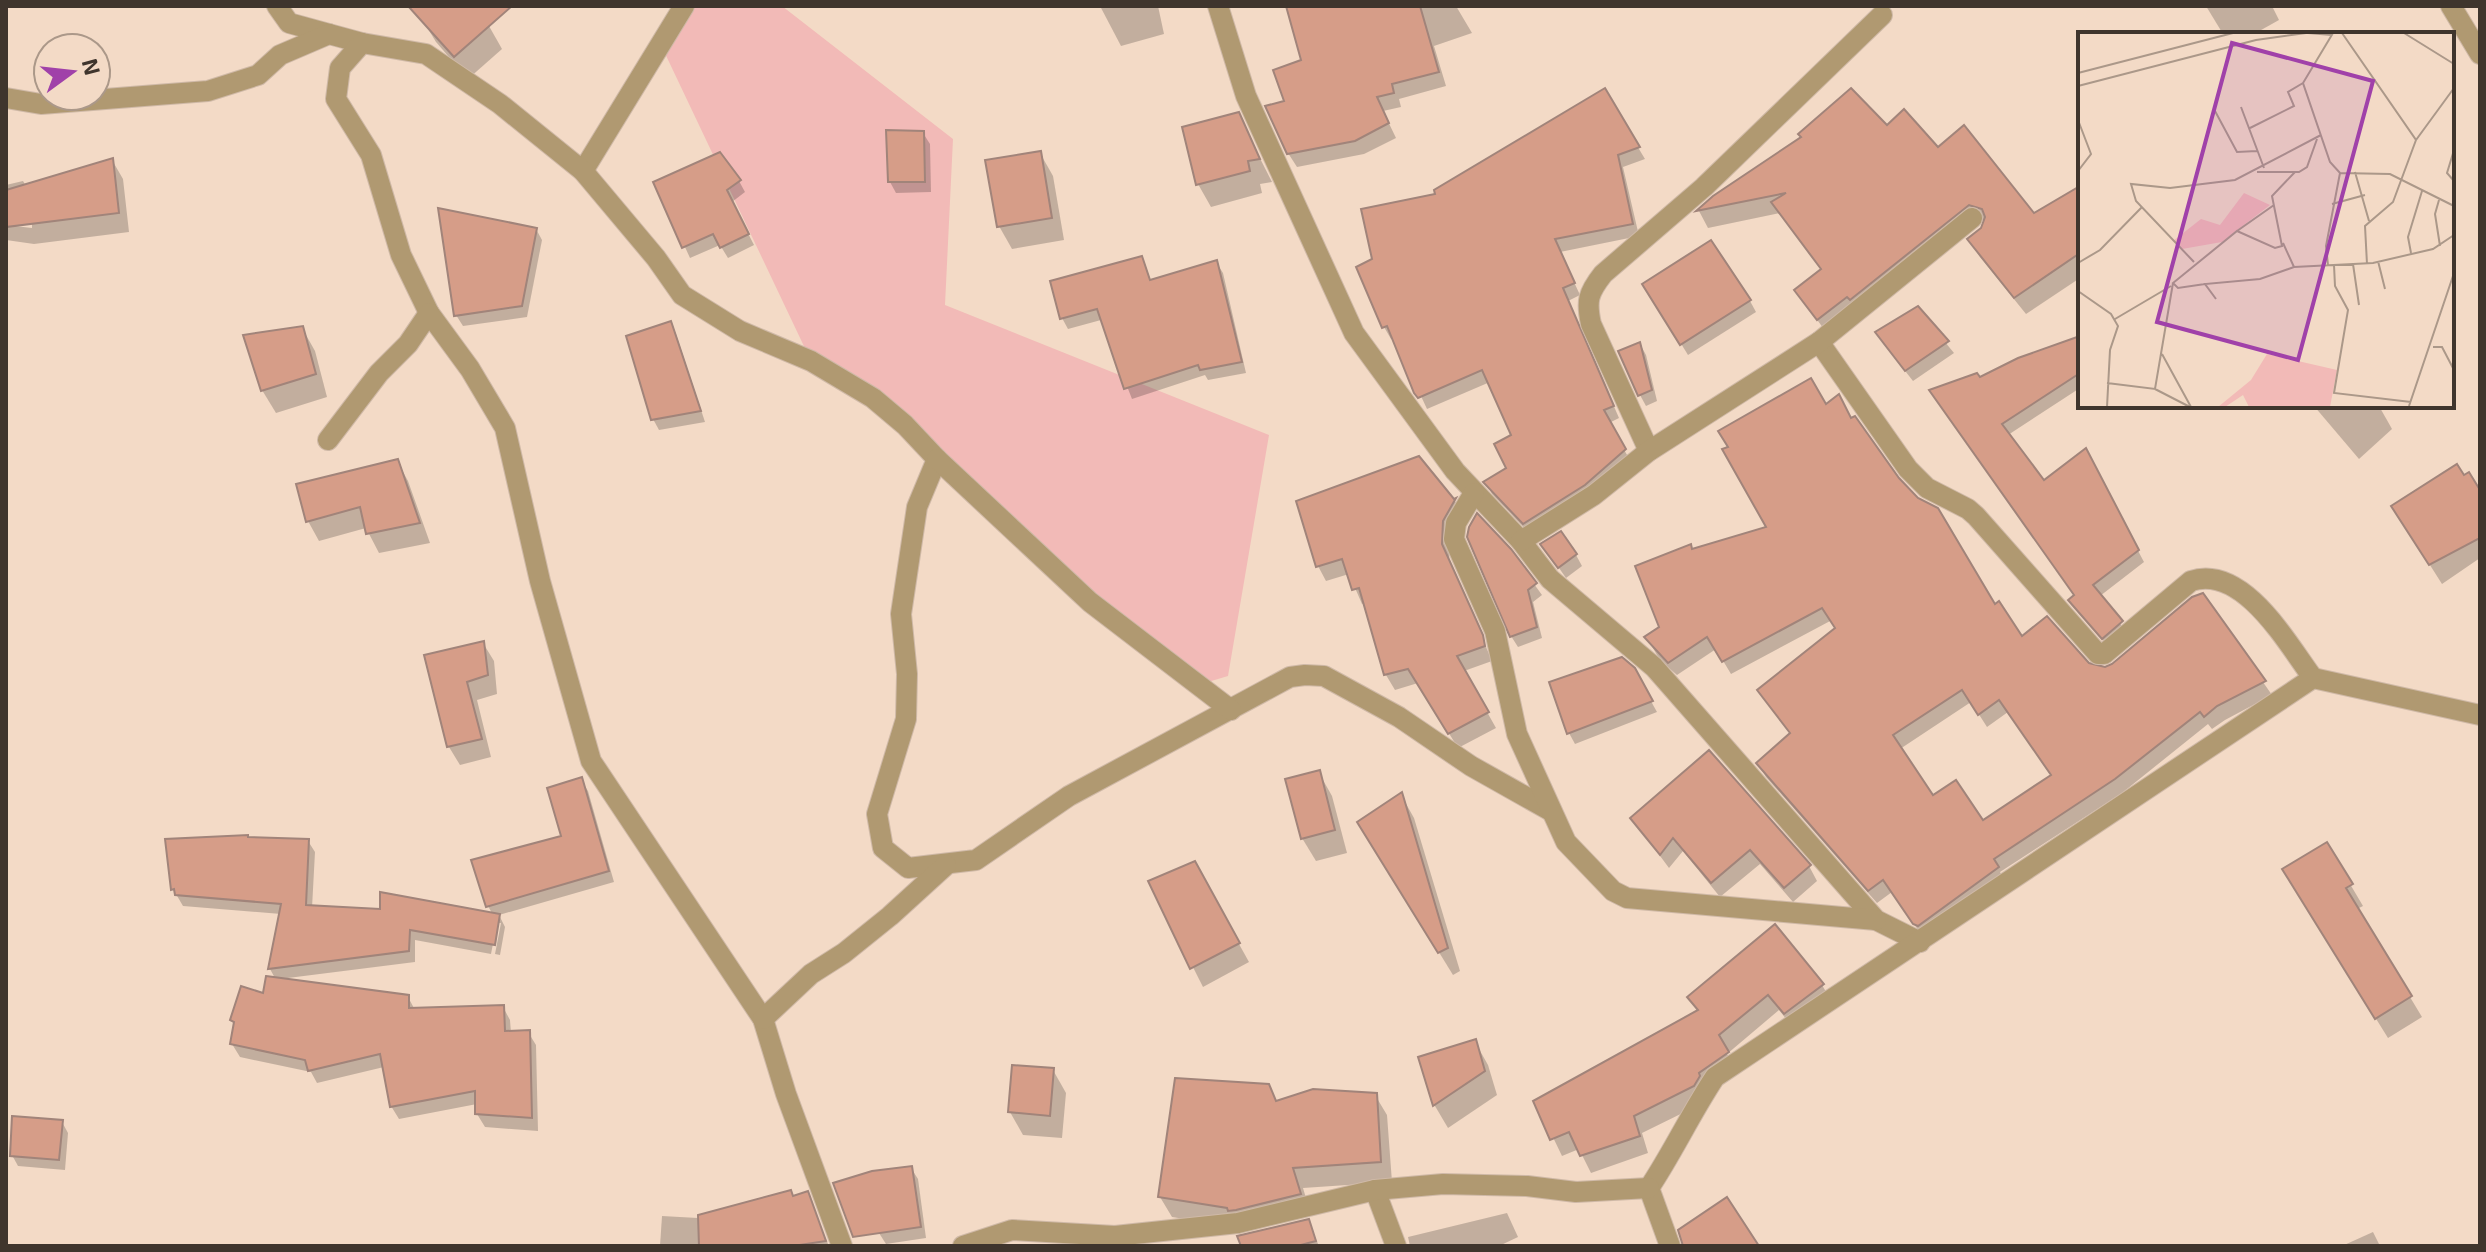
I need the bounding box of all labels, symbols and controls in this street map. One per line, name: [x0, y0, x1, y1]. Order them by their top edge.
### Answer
north arrow: [32, 32, 112, 112]
inset map: [2078, 32, 2454, 408]
text: N: [78, 56, 107, 78]

